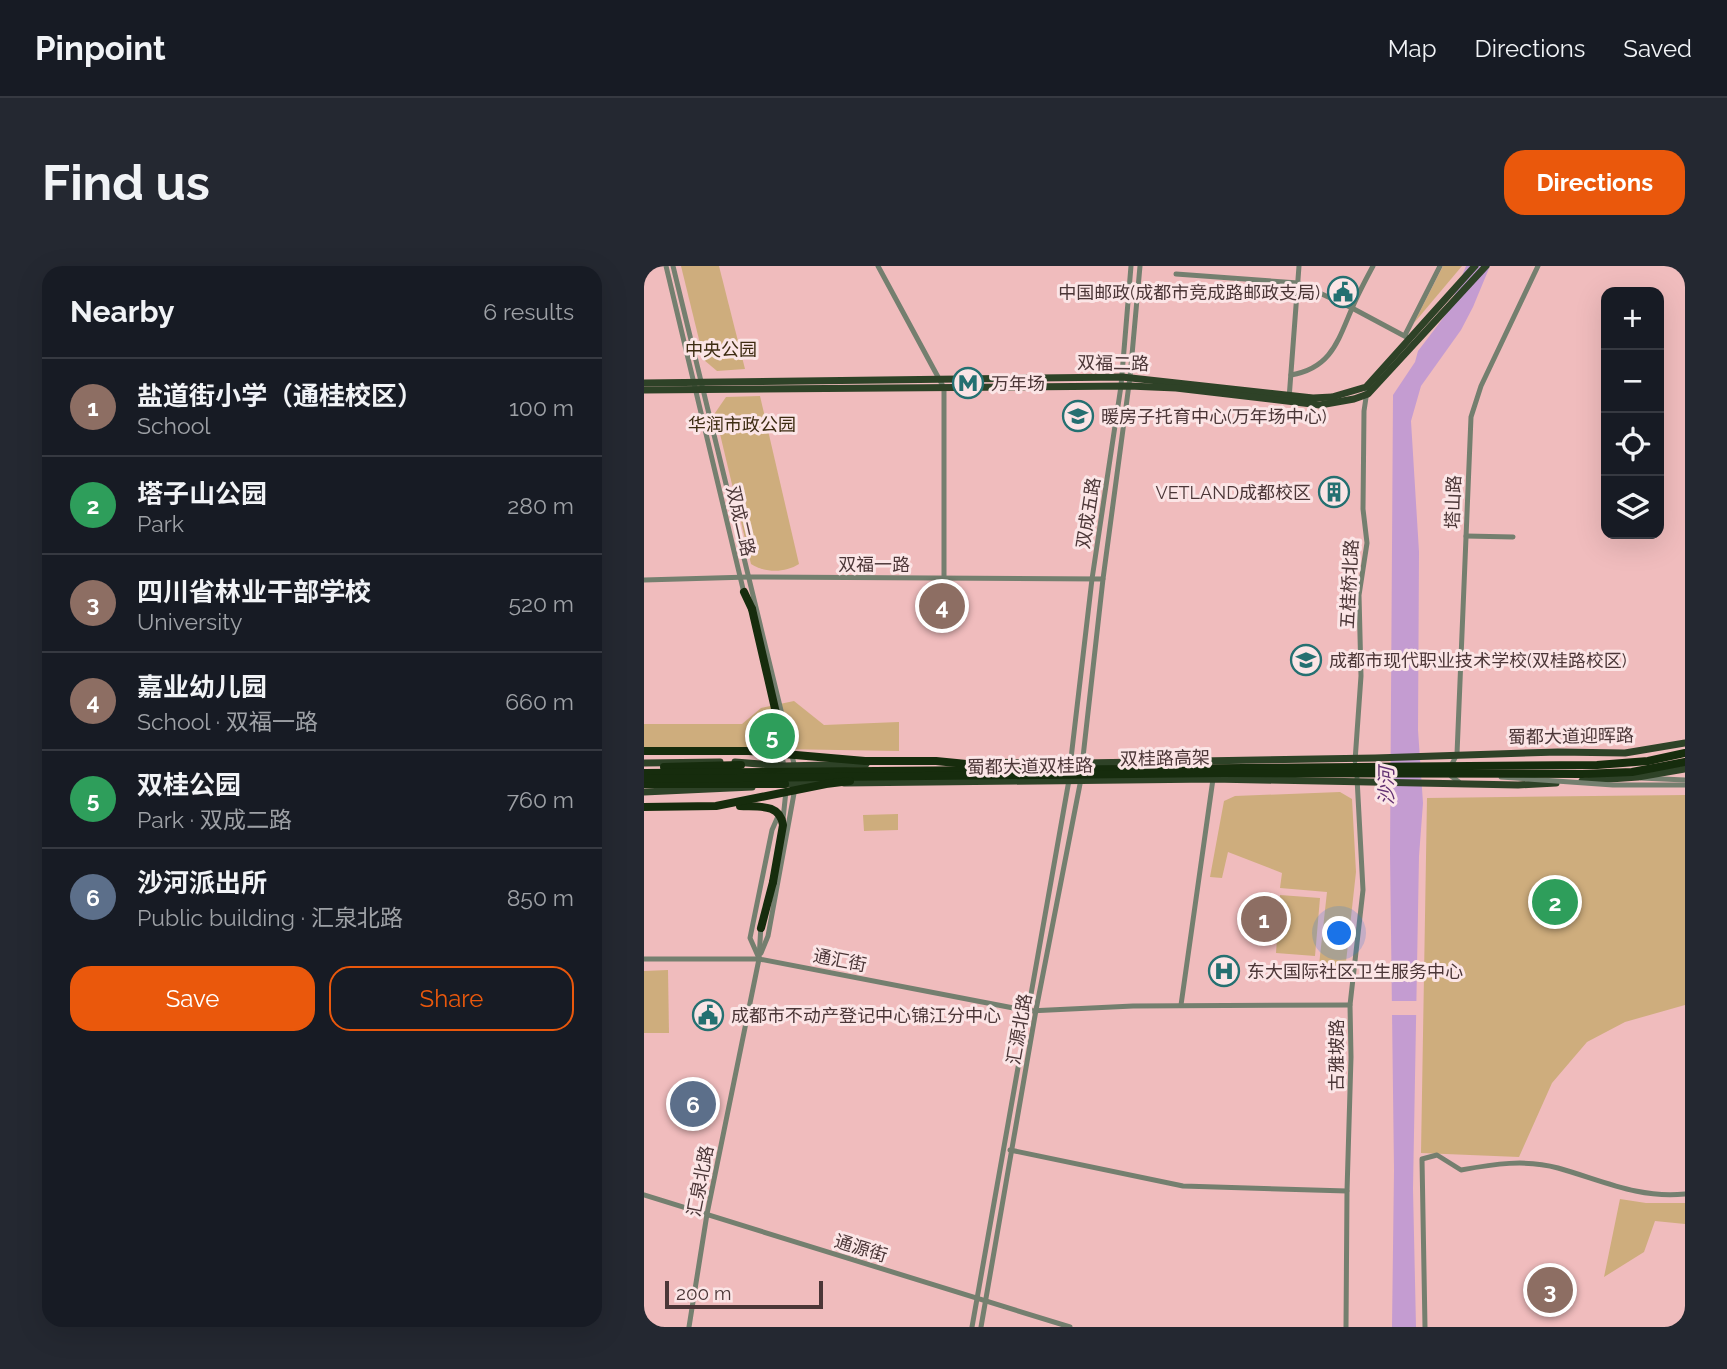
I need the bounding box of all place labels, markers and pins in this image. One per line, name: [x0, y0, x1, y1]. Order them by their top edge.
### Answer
public building icon: 中国邮政(成都市竞成路邮政支局): [1326, 275, 1360, 309]
place label: 中国邮政(成都市竞成路邮政支局): [1058, 282, 1320, 303]
metro station icon: 万年场: [951, 366, 985, 400]
place label: 万年场: [991, 373, 1045, 394]
school or university icon: 暖房子托育中心(万年场中心): [1061, 399, 1095, 433]
place label: 暖房子托育中心(万年场中心): [1101, 406, 1327, 427]
building icon: VETLAND成都校区: [1317, 475, 1351, 509]
place label: VETLAND成都校区: [1155, 482, 1311, 503]
pin: 4: [919, 580, 965, 632]
school or university icon: 成都市现代职业技术学校(双桂路校区): [1289, 643, 1323, 677]
place label: 成都市现代职业技术学校(双桂路校区): [1329, 650, 1627, 671]
pin: 5: [749, 710, 795, 762]
pin: 2: [1532, 876, 1578, 928]
pin: 1: [1241, 893, 1287, 945]
hospital icon: 东大国际社区卫生服务中心: [1207, 954, 1241, 988]
place label: 东大国际社区卫生服务中心: [1247, 961, 1463, 982]
public building icon: 成都市不动产登记中心锦江分中心: [691, 998, 725, 1032]
place label: 成都市不动产登记中心锦江分中心: [731, 1005, 1001, 1026]
pin: 6: [670, 1078, 716, 1130]
pin: 3: [1527, 1264, 1573, 1316]

